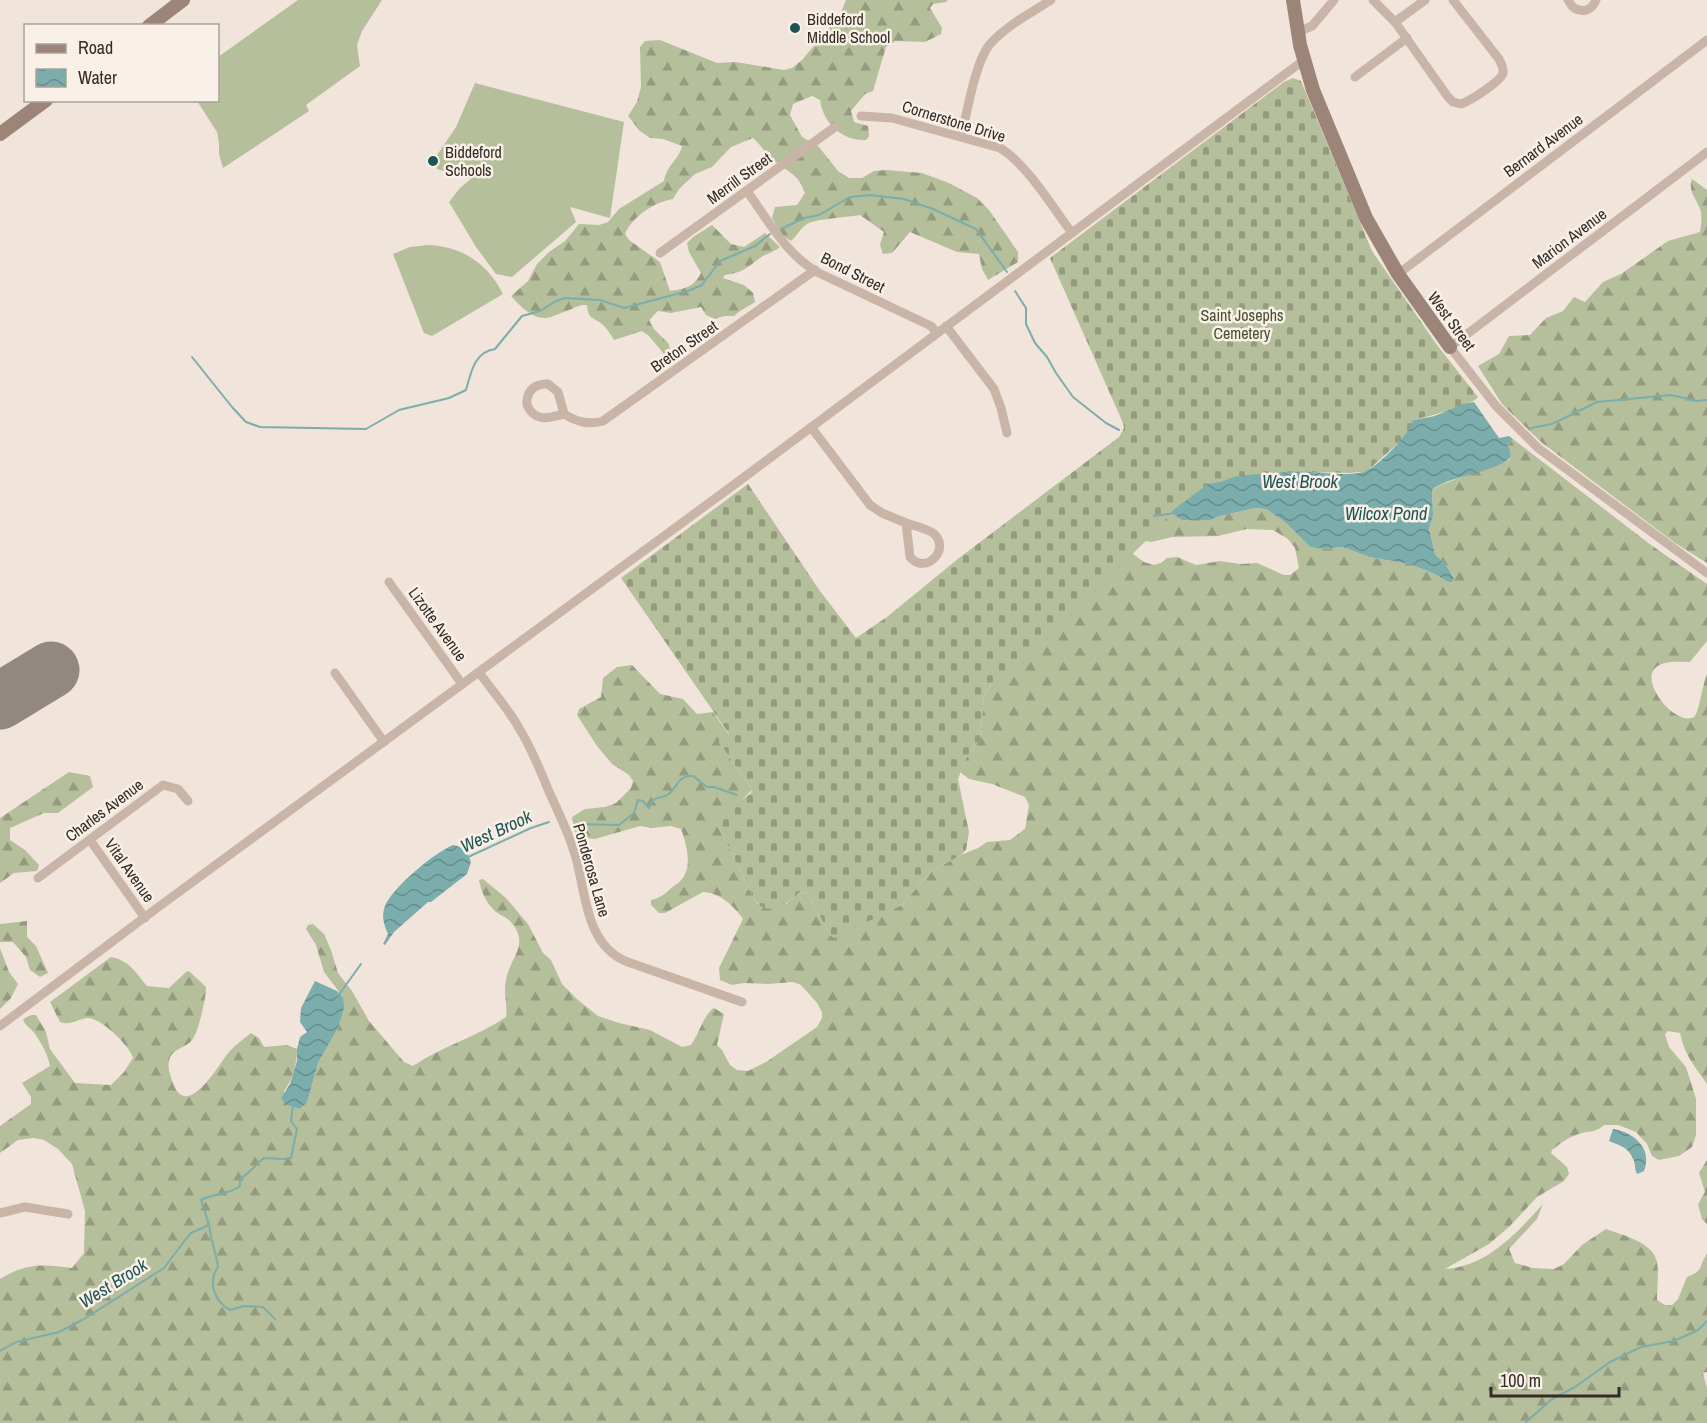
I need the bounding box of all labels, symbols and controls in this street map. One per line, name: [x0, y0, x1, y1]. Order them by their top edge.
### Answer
place label: Biddeford Middle School: [807, 8, 890, 48]
marker: Biddeford Middle School: [788, 21, 802, 35]
legend: [24, 24, 219, 102]
text: Road: [78, 35, 113, 60]
text: Water: [78, 65, 117, 90]
street label: Cornerstone Drive: [900, 95, 1008, 147]
street label: Bernard Avenue: [1499, 108, 1587, 182]
place label: Biddeford Schools: [445, 141, 502, 181]
street label: Merrill Street: [702, 147, 776, 209]
marker: Biddeford Schools: [426, 154, 440, 168]
street label: Marion Avenue: [1527, 203, 1611, 273]
street label: Bond Street: [817, 246, 889, 298]
street label: West Street: [1423, 287, 1481, 355]
park label: Saint Josephs Cemetery: [1200, 304, 1284, 344]
street label: Breton Street: [646, 315, 722, 377]
water label: West Brook: [1262, 469, 1339, 494]
water label: Wilcox Pond: [1345, 501, 1428, 526]
street label: Lizotte Avenue: [404, 583, 472, 665]
street label: Charles Avenue: [60, 773, 148, 847]
water label: West Brook: [456, 803, 536, 858]
street label: Ponderosa Lane: [568, 821, 616, 919]
street label: Vital Avenue: [100, 834, 160, 906]
water label: West Brook: [74, 1252, 152, 1314]
scale bar: [1491, 1360, 1618, 1398]
text: 100 m: [1500, 1368, 1541, 1393]

